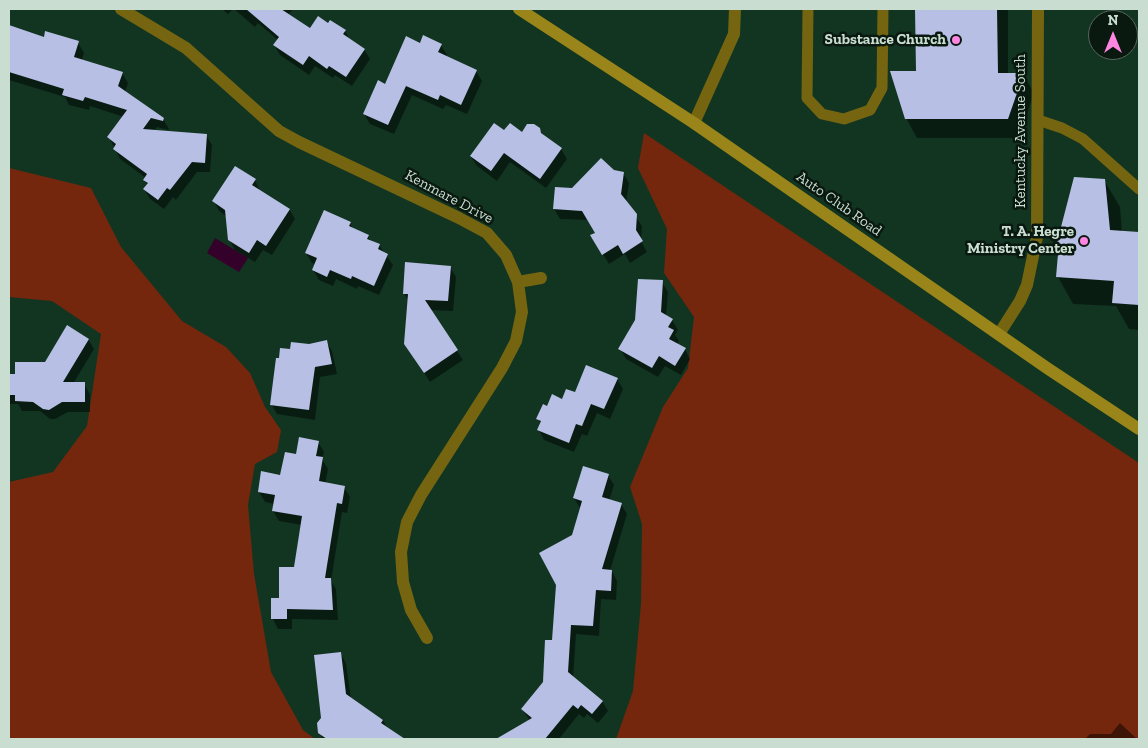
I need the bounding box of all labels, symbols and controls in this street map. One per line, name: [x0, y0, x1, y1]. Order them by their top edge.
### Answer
north arrow: [1088, 10, 1138, 60]
text: N: [1108, 12, 1118, 29]
place label: Substance Church: [825, 31, 946, 49]
marker: Substance Church: [950, 34, 962, 46]
street label: Kentucky Avenue South: [1012, 54, 1030, 208]
street label: Kenmare Drive: [402, 166, 496, 228]
street label: Auto Club Road: [793, 168, 885, 240]
place label: T. A. Hegre Ministry Center: [967, 223, 1074, 258]
marker: T. A. Hegre Ministry Center: [1078, 235, 1090, 247]

